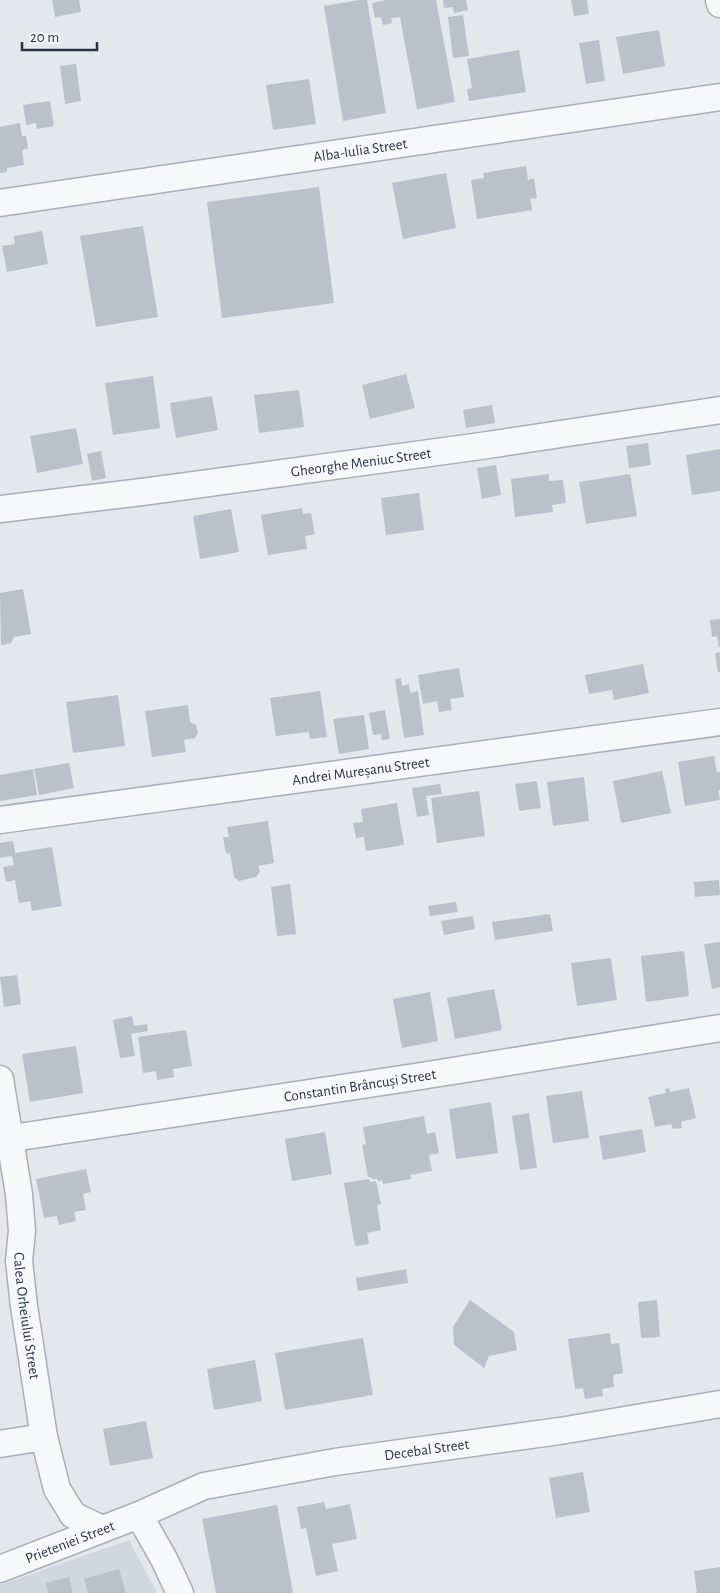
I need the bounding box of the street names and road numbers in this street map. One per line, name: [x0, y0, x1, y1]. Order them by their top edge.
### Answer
street label: Alba-Iulia Street: [312, 136, 408, 164]
street label: Gheorghe Meniuc Street: [290, 445, 432, 479]
street label: Andrei Mureșanu Street: [291, 754, 430, 788]
street label: Constantin Brâncuși Street: [283, 1066, 437, 1104]
street label: Calea Orheiului Street: [11, 1251, 43, 1380]
street label: Decebal Street: [383, 1436, 470, 1463]
street label: Prieteniei Street: [23, 1518, 117, 1566]

